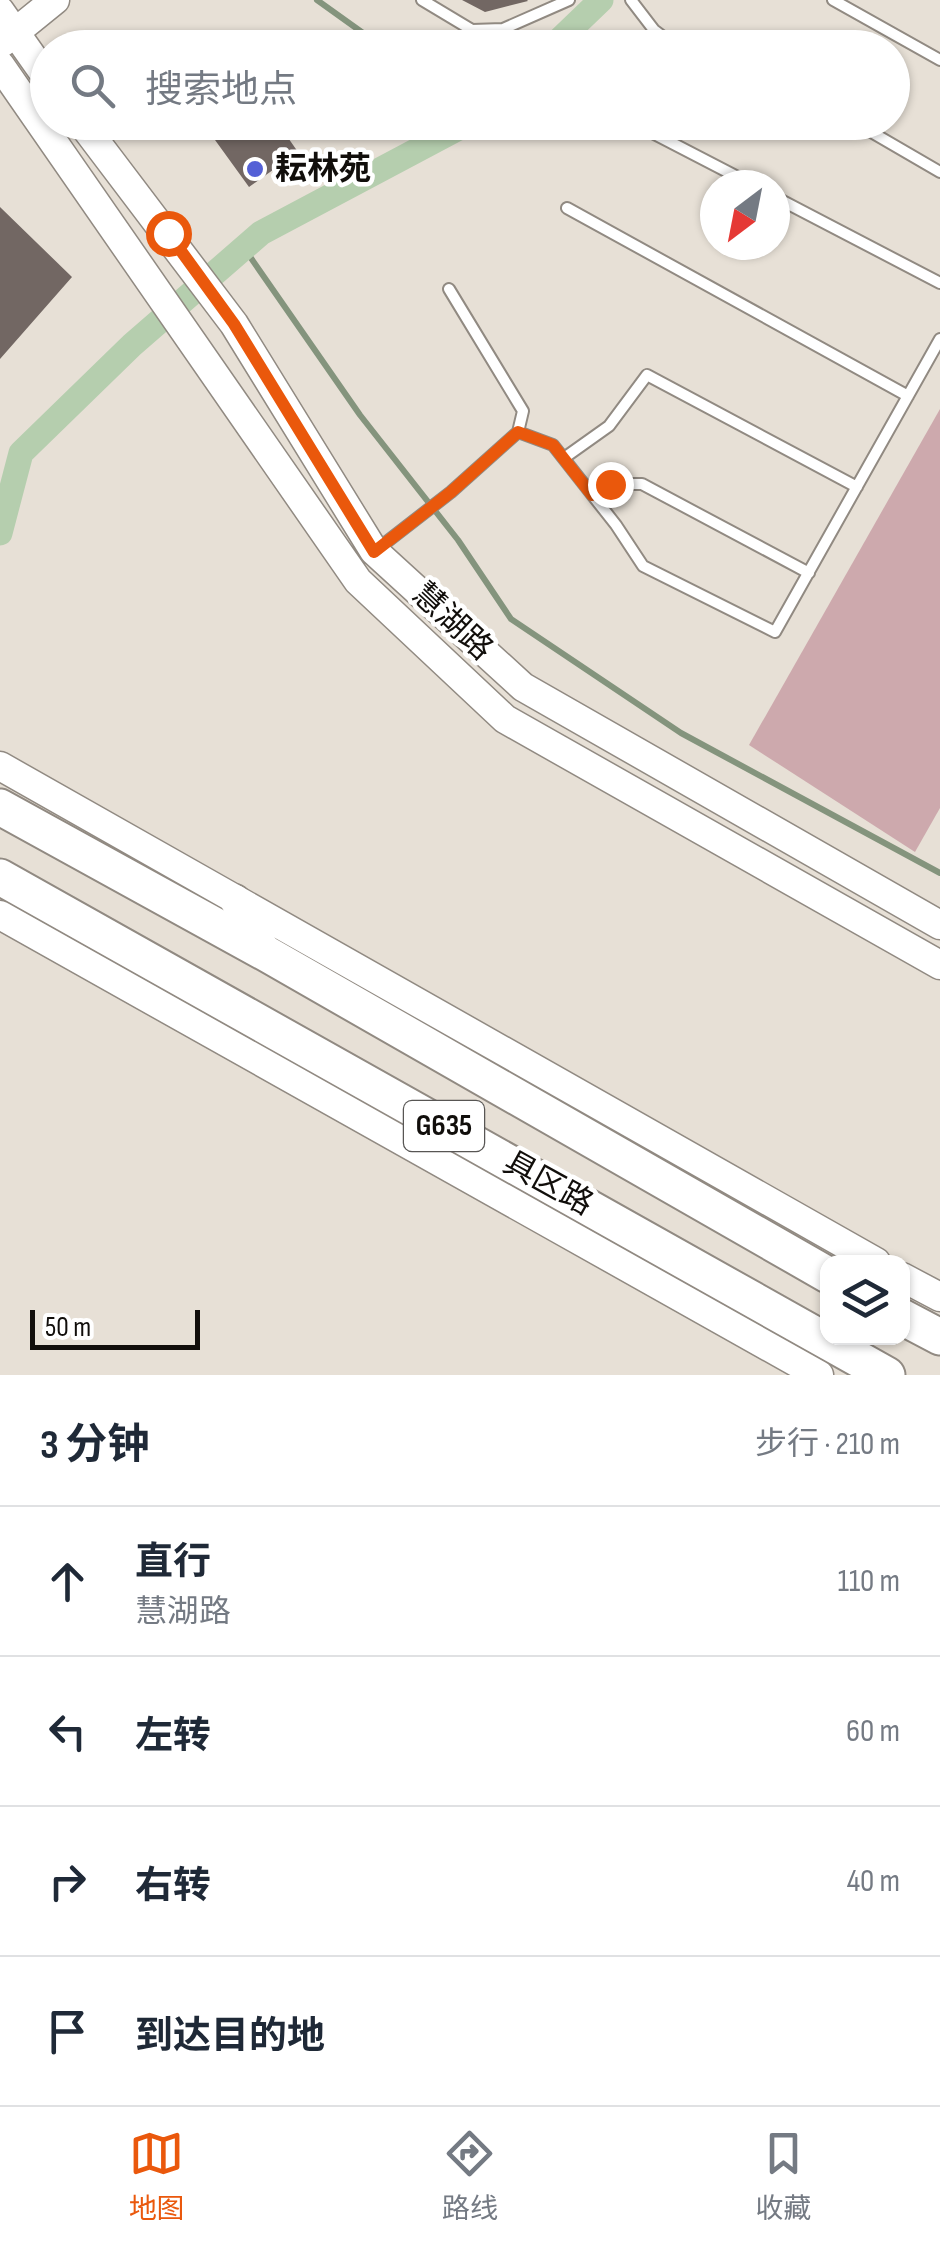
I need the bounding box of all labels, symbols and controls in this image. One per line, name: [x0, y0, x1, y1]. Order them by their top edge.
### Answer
search box: [30, 30, 910, 140]
icon: search: [65, 58, 120, 113]
text: 搜索地点: [145, 68, 297, 113]
place label: 耘林苑: [275, 150, 371, 189]
marker: 耘林苑: [244, 158, 266, 180]
north arrow: [700, 170, 790, 260]
route start: [146, 211, 192, 257]
route end: [588, 462, 634, 508]
street label: 慧湖路: [404, 575, 500, 669]
road number: G635: [404, 1101, 484, 1151]
street label: 具区路: [497, 1144, 599, 1224]
map controls: [820, 1255, 910, 1345]
button: layers: [820, 1255, 910, 1345]
scale bar: [30, 1305, 200, 1350]
text: 50 m: [45, 1311, 91, 1344]
text: 3 分钟: [40, 1420, 149, 1471]
text: 步行 · 210 m: [755, 1425, 900, 1464]
text: 直行: [135, 1540, 211, 1585]
icon: ahead: [40, 1554, 95, 1609]
text: 110 m: [838, 1562, 900, 1601]
text: 慧湖路: [135, 1593, 231, 1632]
icon: left: [40, 1704, 95, 1759]
text: 60 m: [846, 1712, 900, 1751]
text: 左转: [135, 1714, 211, 1759]
icon: right: [40, 1854, 95, 1909]
text: 40 m: [847, 1862, 900, 1901]
text: 右转: [135, 1864, 211, 1909]
icon: arrive: [40, 2004, 95, 2059]
text: 到达目的地: [135, 2014, 325, 2059]
tab: 地图: [129, 2126, 185, 2226]
tab: 路线: [442, 2126, 498, 2226]
tab: 收藏: [755, 2126, 811, 2226]

